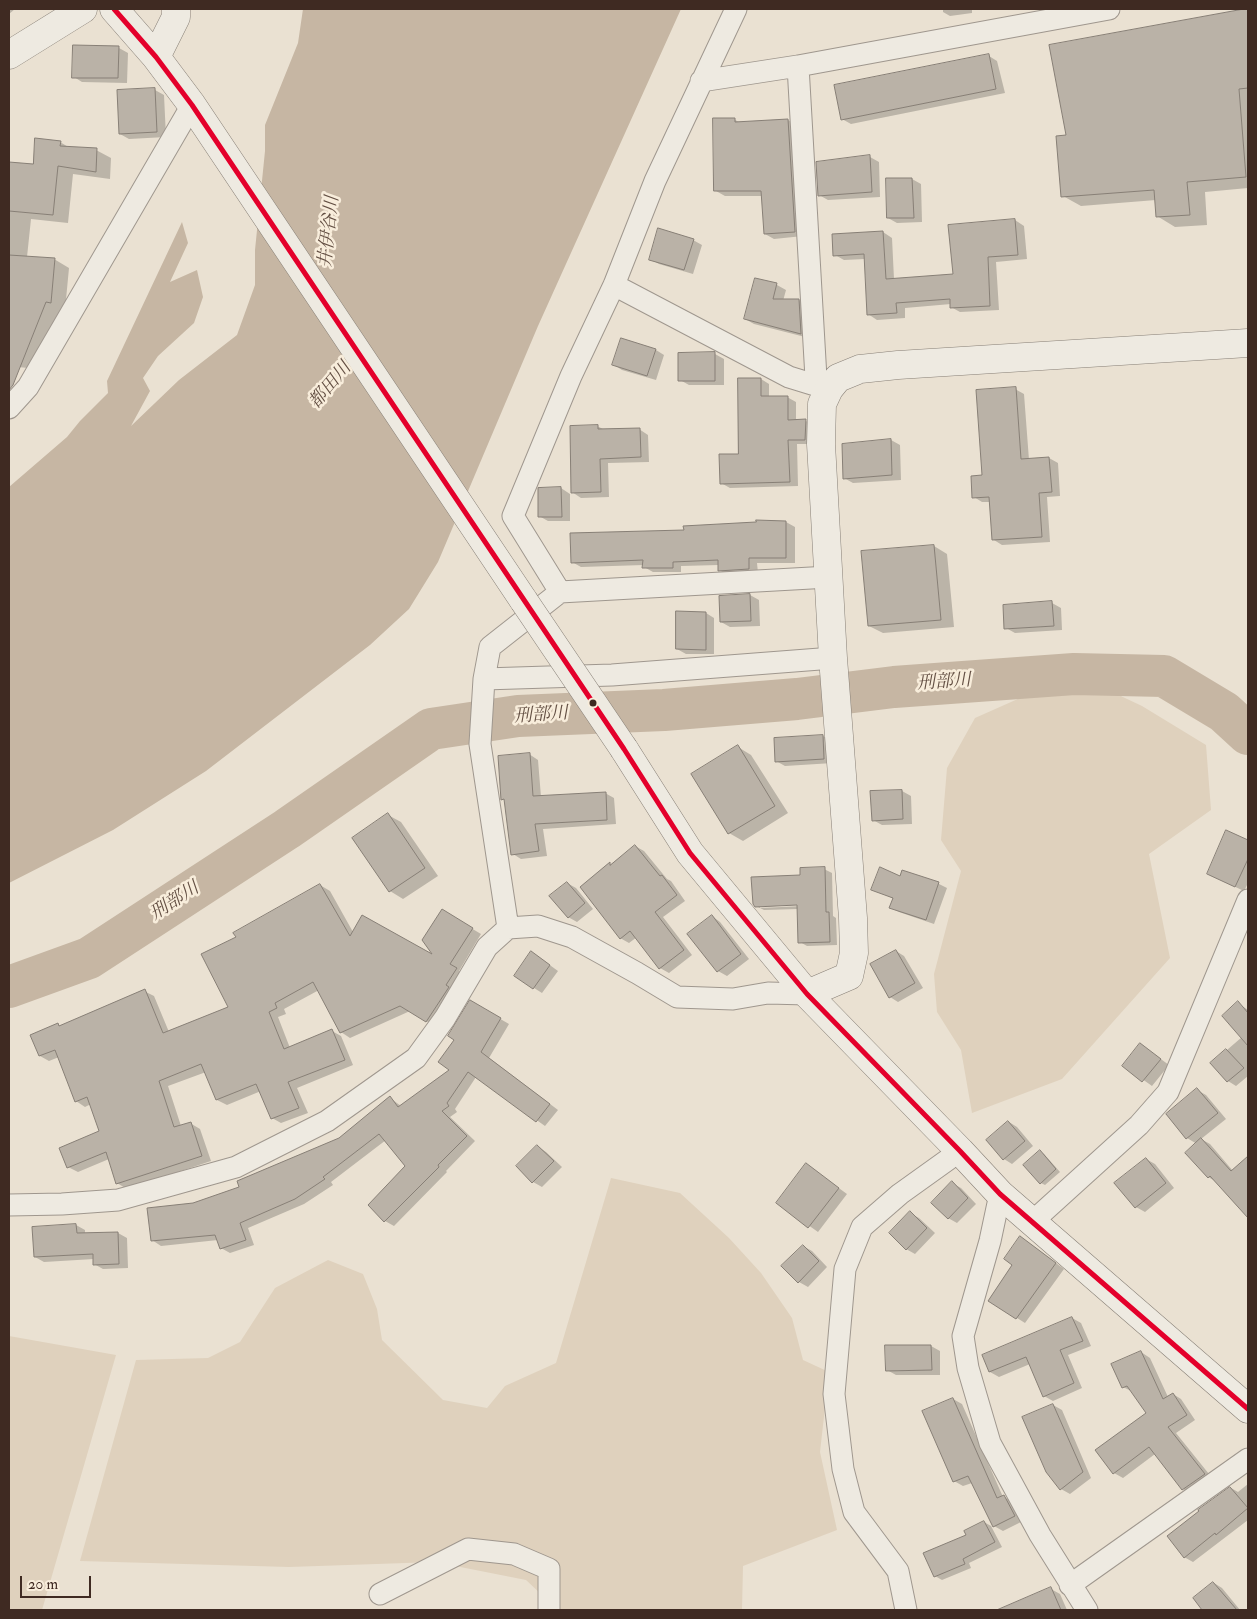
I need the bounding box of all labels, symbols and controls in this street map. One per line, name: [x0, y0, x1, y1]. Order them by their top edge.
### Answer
water label: 井伊谷川: [315, 195, 345, 269]
water label: 都田川: [305, 358, 357, 414]
water label: 刑部川: [916, 670, 972, 696]
unlabelled marker: [588, 698, 598, 708]
water label: 刑部川: [513, 703, 569, 729]
water label: 刑部川: [146, 878, 204, 926]
scale bar: [22, 1566, 94, 1598]
text: 20 m: [28, 1575, 58, 1594]

